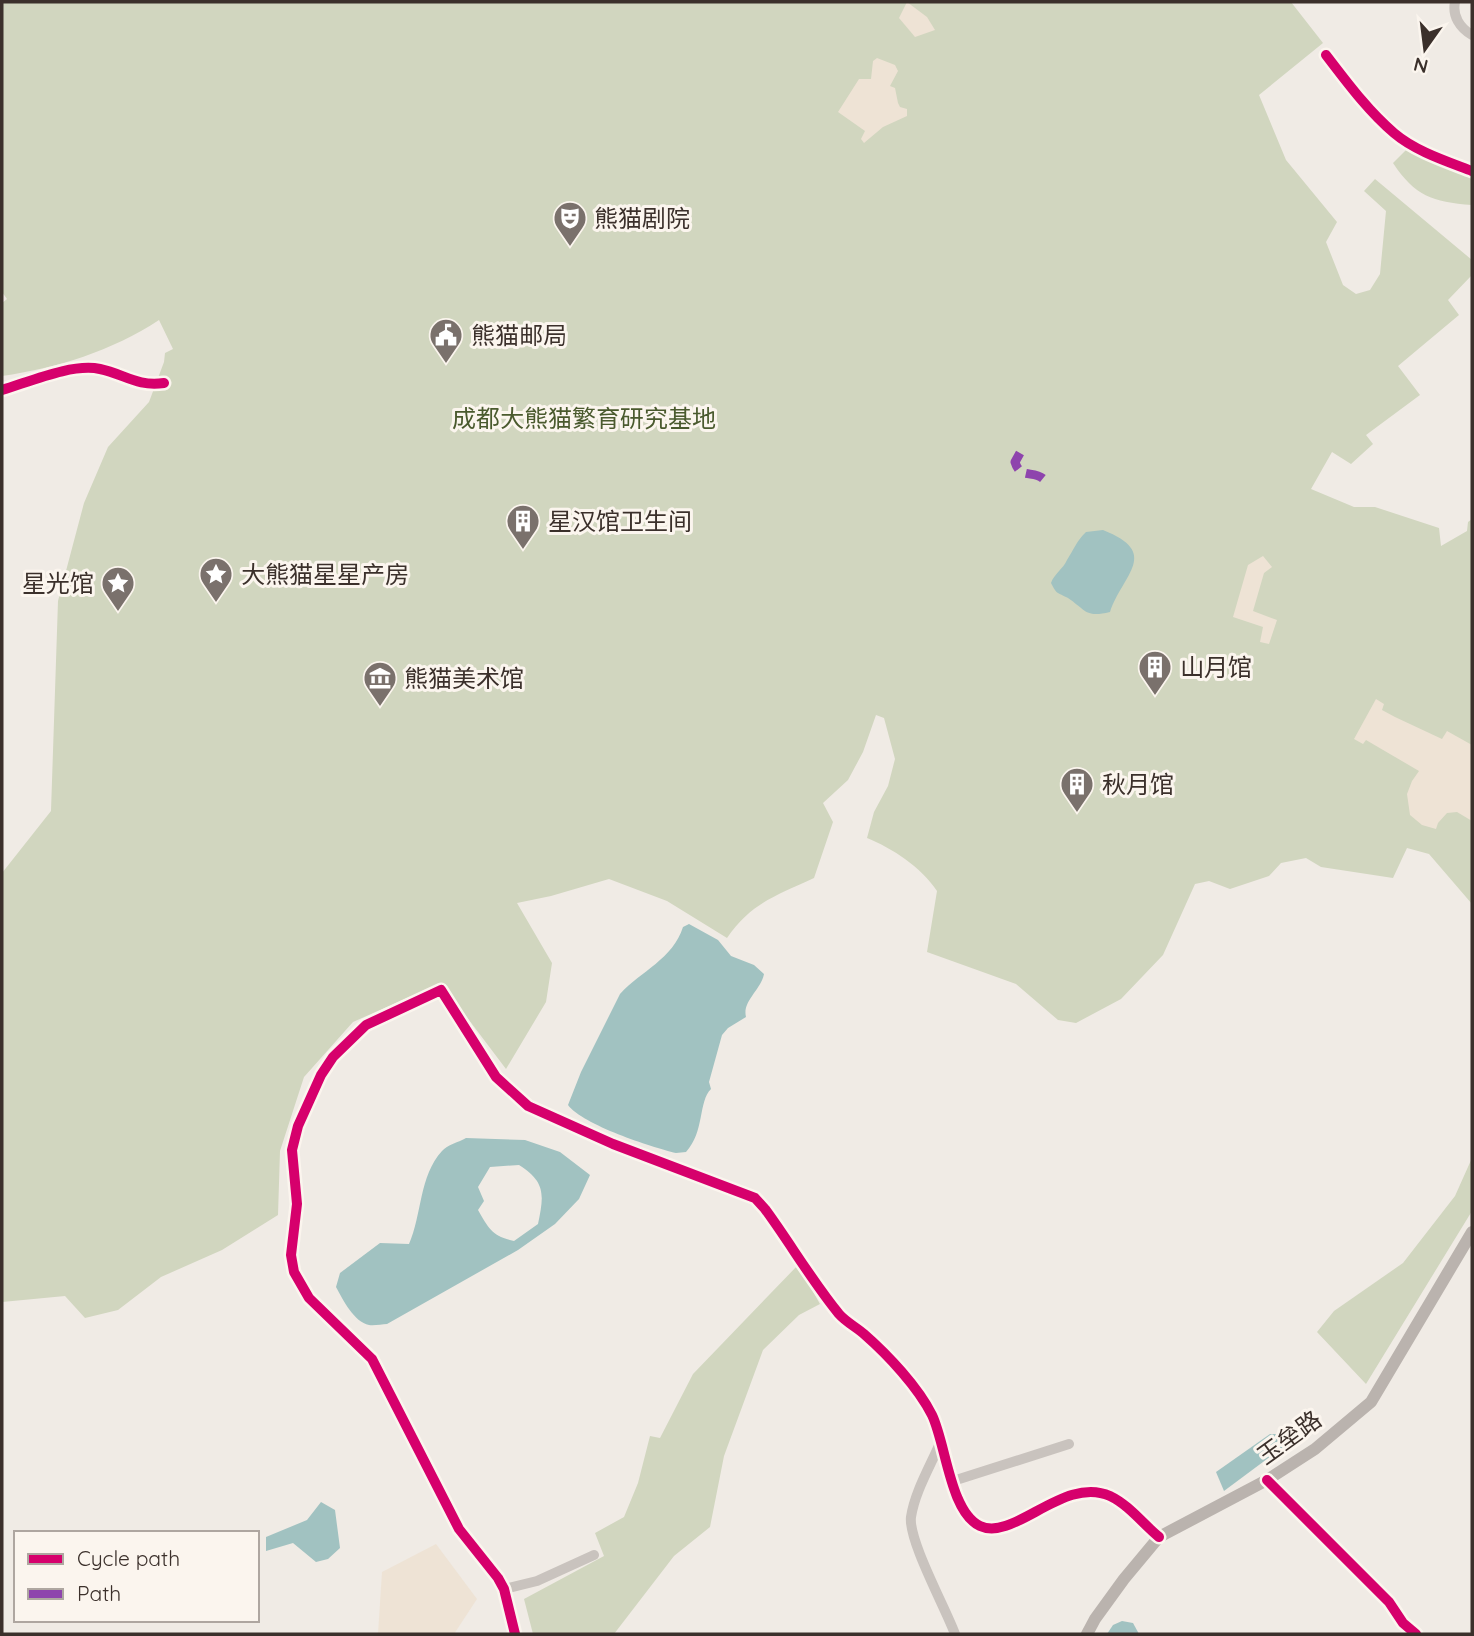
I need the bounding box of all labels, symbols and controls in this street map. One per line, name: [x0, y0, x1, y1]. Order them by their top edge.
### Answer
north arrow: [1390, 14, 1460, 84]
text: N: [1411, 52, 1431, 79]
theatre icon: 熊猫剧院: [551, 199, 589, 248]
place label: 熊猫剧院: [594, 203, 690, 233]
public building icon: 熊猫邮局: [427, 316, 465, 365]
place label: 熊猫邮局: [471, 320, 567, 350]
park label: 成都大熊猫繁育研究基地: [452, 403, 716, 433]
building icon: 星汉馆卫生间: [504, 502, 542, 551]
place label: 星汉馆卫生间: [548, 506, 692, 536]
place icon: 大熊猫星星产房: [197, 555, 235, 604]
place label: 大熊猫星星产房: [241, 559, 409, 589]
place icon: 星光馆: [99, 564, 137, 613]
place label: 星光馆: [22, 568, 94, 598]
building icon: 山月馆: [1136, 648, 1174, 697]
place label: 山月馆: [1180, 652, 1252, 682]
museum icon: 熊猫美术馆: [361, 659, 399, 708]
place label: 熊猫美术馆: [404, 663, 524, 693]
building icon: 秋月馆: [1058, 765, 1096, 814]
place label: 秋月馆: [1102, 769, 1174, 799]
street label: 玉垒路: [1251, 1404, 1327, 1470]
legend: [14, 1531, 259, 1622]
text: Cycle path: [77, 1545, 180, 1571]
text: Path: [77, 1580, 121, 1606]

